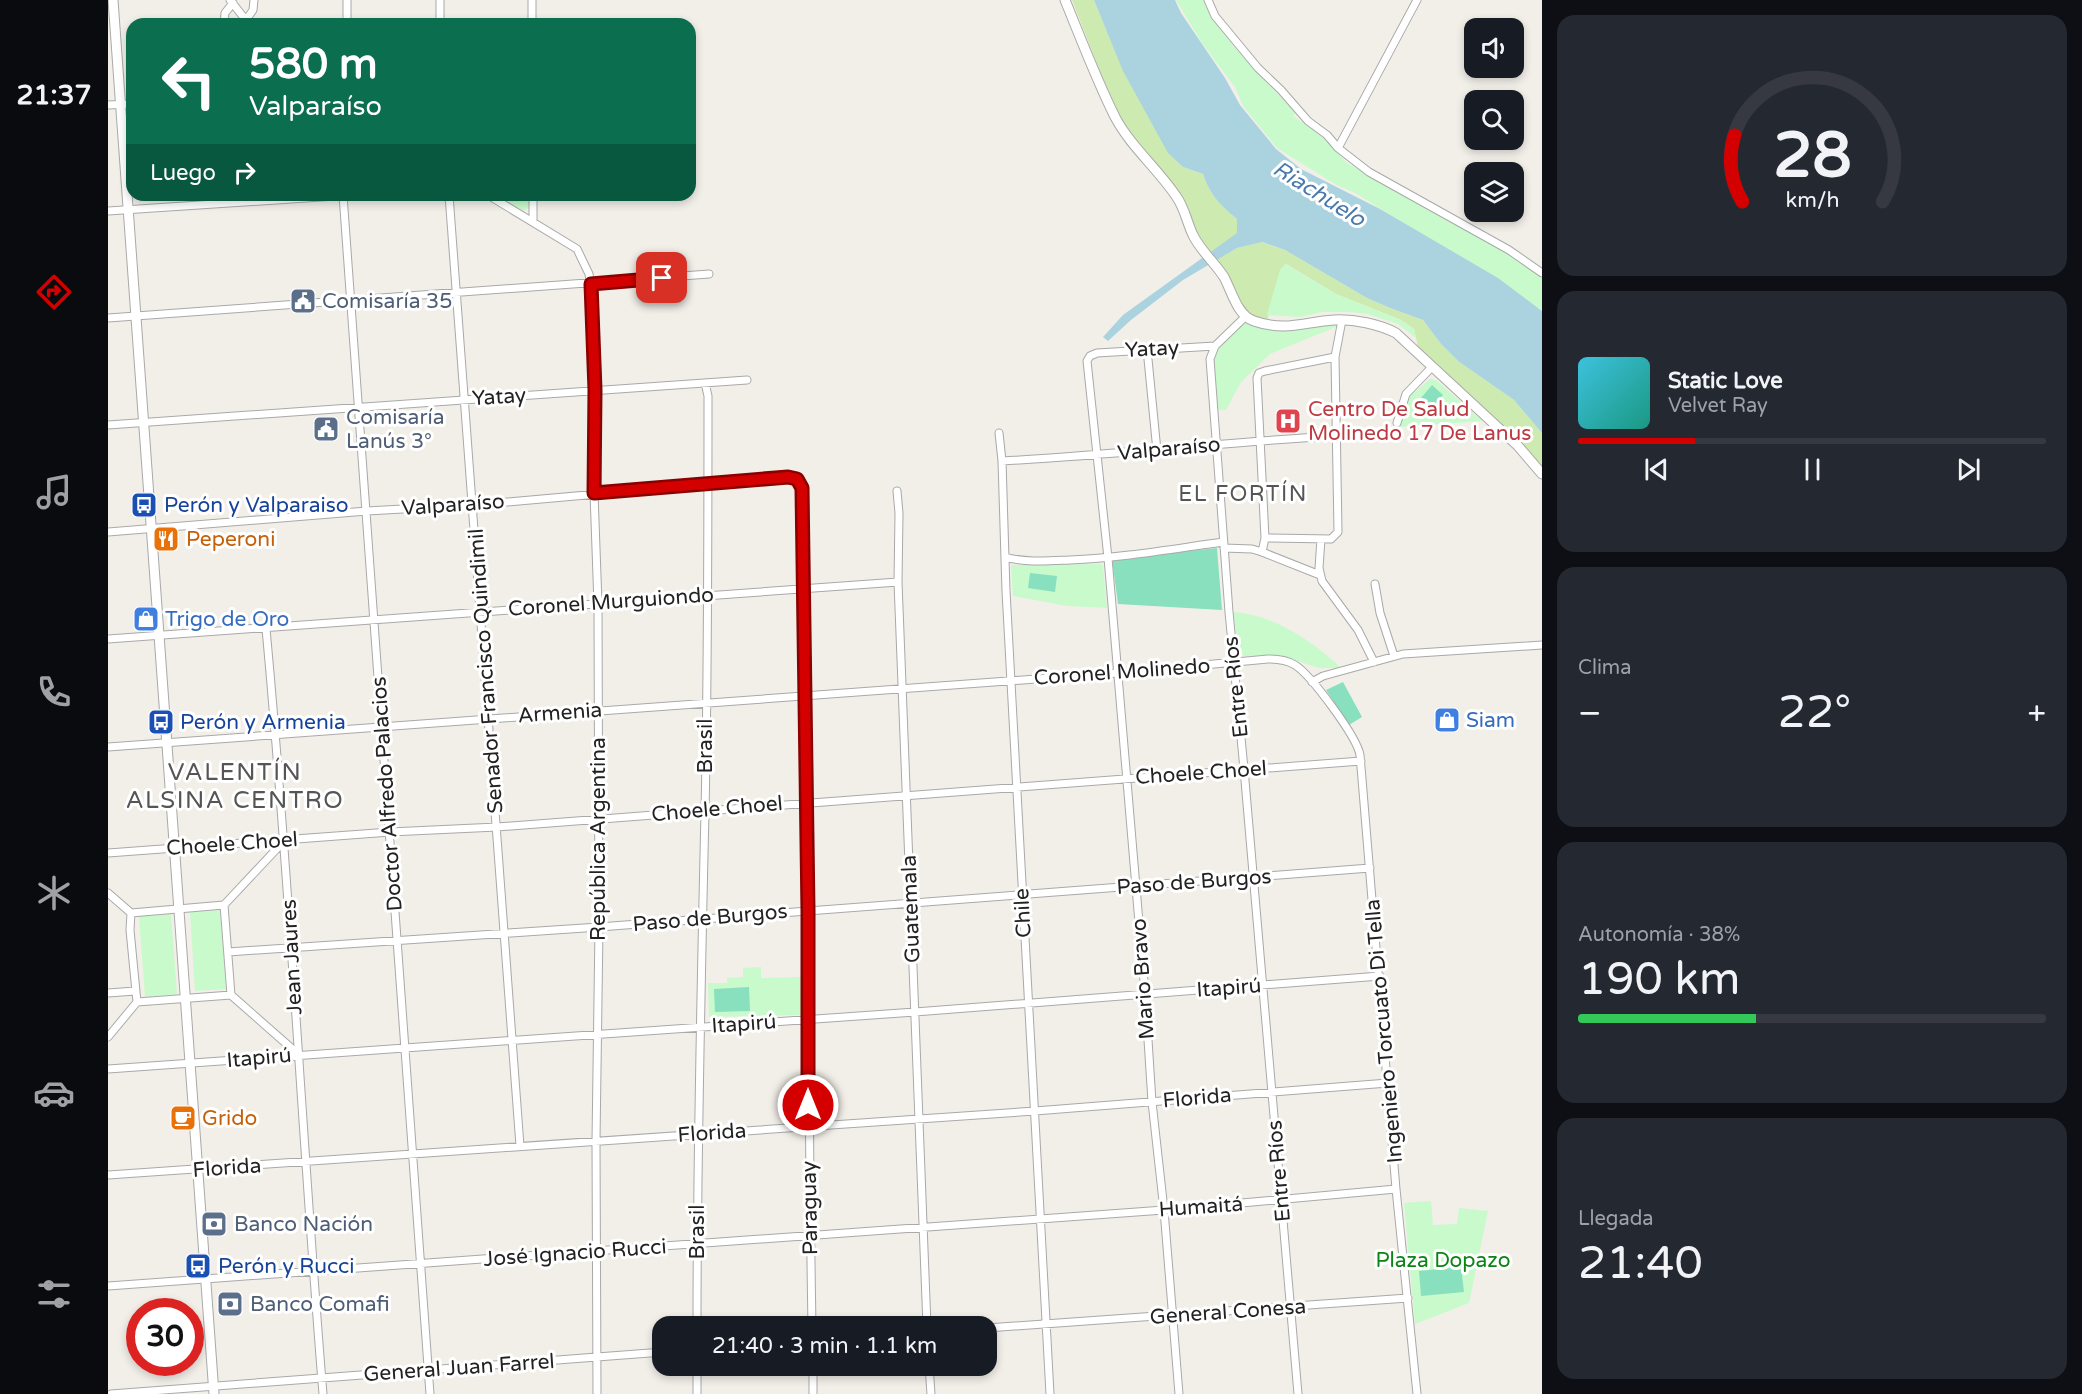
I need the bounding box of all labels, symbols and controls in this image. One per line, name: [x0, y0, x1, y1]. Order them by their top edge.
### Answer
map controls: [1464, 18, 1524, 222]
button: sound: [1464, 18, 1524, 78]
text: 580 m: [249, 39, 378, 90]
icon: left: [150, 42, 228, 120]
text: 21:37: [17, 79, 91, 112]
text: Valparaíso: [249, 90, 382, 123]
button: search: [1464, 90, 1524, 150]
text: 28: [1773, 120, 1851, 195]
icon: right: [228, 156, 261, 189]
water label: Riachuelo: [1268, 156, 1371, 233]
text: Luego: [150, 160, 216, 186]
button: layers: [1464, 162, 1524, 222]
text: km/h: [1785, 188, 1839, 214]
pin: [636, 252, 687, 303]
icon: arrive: [645, 261, 678, 294]
icon: directions: [33, 271, 75, 313]
public building icon: Comisaría 35: [288, 286, 318, 316]
place label: Comisaría 35: [322, 289, 452, 314]
street label: Yatay: [1124, 335, 1180, 363]
text: Static Love: [1668, 368, 1783, 394]
street label: Yatay: [471, 383, 527, 411]
text: Velvet Ray: [1668, 394, 1768, 418]
place label: Centro De Salud Molinedo 17 De Lanus: [1308, 397, 1531, 446]
place label: Comisaría Lanús 3°: [346, 405, 445, 454]
hospital icon: Centro De Salud Molinedo 17 De Lanus: [1273, 406, 1303, 436]
public building icon: Comisaría Lanús 3°: [311, 414, 341, 444]
street label: Valparaíso: [1116, 432, 1222, 466]
icon: previous: [1640, 453, 1673, 486]
icon: pause: [1796, 453, 1829, 486]
icon: next: [1952, 453, 1985, 486]
icon: music: [33, 471, 75, 513]
district label: EL FORTÍN: [1178, 480, 1308, 507]
street label: Valparaíso: [401, 489, 505, 521]
bus stop icon: Perón y Valparaiso: [129, 490, 159, 520]
place label: Perón y Valparaiso: [164, 493, 349, 518]
restaurant icon: Peperoni: [151, 524, 181, 554]
place label: Peperoni: [186, 527, 275, 552]
street label: Senador Francisco Quindimil: [464, 528, 508, 814]
street label: Coronel Murguiondo: [507, 582, 715, 622]
shop icon: Trigo de Oro: [131, 604, 161, 634]
place label: Trigo de Oro: [165, 607, 289, 632]
street label: Entre Ríos: [1218, 635, 1254, 739]
street label: Coronel Molinedo: [1033, 653, 1211, 691]
text: Clima: [1578, 656, 1631, 680]
icon: phone: [33, 671, 75, 713]
street label: Doctor Alfredo Palacios: [366, 676, 408, 912]
text: 22°: [1778, 686, 1851, 740]
text: −: [1578, 694, 1602, 733]
text: +: [2027, 694, 2046, 733]
street label: Armenia: [517, 698, 603, 728]
shop icon: Siam: [1432, 705, 1462, 735]
bus stop icon: Perón y Armenia: [146, 707, 176, 737]
place label: Siam: [1466, 708, 1515, 733]
place label: Perón y Armenia: [180, 710, 346, 735]
street label: Brasil: [693, 719, 718, 773]
street label: República Argentina: [586, 737, 611, 941]
street label: Choele Choel: [1134, 756, 1268, 790]
district label: VALENTÍN ALSINA CENTRO: [126, 757, 344, 815]
street label: Choele Choel: [650, 791, 784, 827]
street label: Choele Choel: [165, 827, 299, 861]
street label: Guatemala: [897, 855, 925, 963]
street label: Paso de Burgos: [1116, 864, 1272, 900]
icon: climate: [33, 872, 75, 914]
street label: Chile: [1009, 887, 1037, 938]
street label: Ingeniero Torcuato Di Tella: [1360, 898, 1408, 1164]
street label: Jean Jaures: [276, 899, 308, 1015]
street label: Paso de Burgos: [632, 899, 788, 937]
street label: Mario Bravo: [1126, 918, 1160, 1040]
text: Autonomía · 38%: [1578, 923, 1740, 947]
text: 190 km: [1578, 953, 1740, 1007]
street label: Itapirú: [1196, 973, 1262, 1003]
street label: Itapirú: [711, 1009, 777, 1039]
street label: Itapirú: [226, 1043, 292, 1073]
icon: car: [33, 1072, 75, 1114]
position arrow: [776, 1073, 840, 1137]
street label: Florida: [1162, 1083, 1232, 1113]
cafe icon: Grido: [168, 1103, 198, 1133]
place label: Grido: [202, 1106, 257, 1131]
street label: Florida: [677, 1118, 747, 1148]
street label: Entre Ríos: [1262, 1119, 1296, 1223]
street label: Florida: [192, 1153, 262, 1183]
street label: Paraguay: [797, 1161, 823, 1255]
street label: Humaitá: [1158, 1192, 1244, 1222]
street label: Brasil: [685, 1205, 710, 1259]
text: Llegada: [1578, 1207, 1654, 1231]
bank icon: Banco Nación: [199, 1209, 229, 1239]
place label: Banco Nación: [234, 1212, 373, 1237]
street label: José Ignacio Rucci: [483, 1234, 667, 1272]
text: 21:40: [1578, 1237, 1703, 1291]
park label: Plaza Dopazo: [1375, 1248, 1511, 1273]
bus stop icon: Perón y Rucci: [183, 1251, 213, 1281]
place label: Perón y Rucci: [218, 1254, 354, 1279]
icon: filters: [33, 1273, 75, 1315]
bank icon: Banco Comafi: [215, 1289, 245, 1319]
place label: Banco Comafi: [250, 1292, 390, 1317]
street label: General Conesa: [1149, 1294, 1307, 1330]
speed limit sign: 30: [126, 1298, 204, 1376]
text: 21:40 · 3 min · 1.1 km: [712, 1333, 937, 1359]
street label: General Juan Farrel: [363, 1349, 555, 1387]

